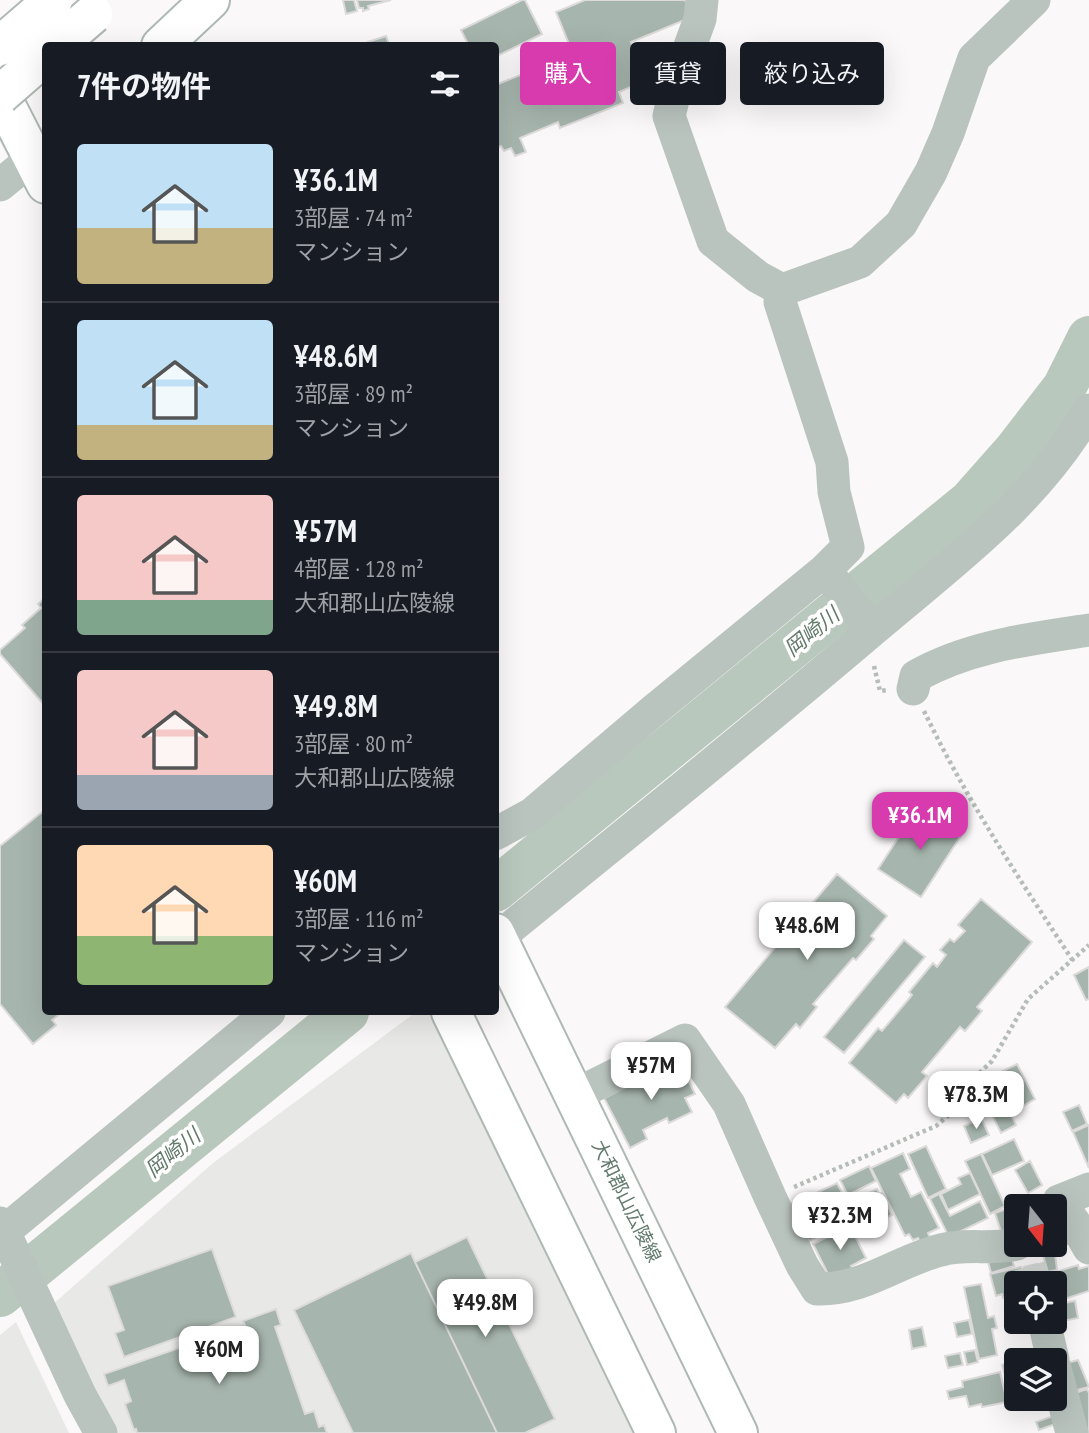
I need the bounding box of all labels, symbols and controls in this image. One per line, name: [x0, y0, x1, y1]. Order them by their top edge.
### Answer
chip: 購入: [520, 42, 616, 105]
chip: 賃貸: [630, 42, 726, 105]
chip: 絞り込み: [740, 42, 884, 105]
icon: filters: [426, 65, 464, 103]
text: 7件の物件: [77, 66, 211, 105]
text: ¥36.1M: [294, 160, 378, 199]
icon: home: [133, 172, 217, 256]
text: 3部屋 · 74 m²: [294, 203, 413, 232]
text: マンション: [294, 237, 409, 266]
text: ¥48.6M: [294, 336, 378, 375]
icon: home: [133, 348, 217, 432]
text: 3部屋 · 89 m²: [294, 379, 413, 408]
text: マンション: [294, 413, 409, 442]
text: ¥57M: [294, 511, 357, 550]
icon: home: [133, 523, 217, 607]
text: 4部屋 · 128 m²: [294, 554, 424, 583]
text: 大和郡山広陵線: [294, 588, 455, 617]
water label: 岡崎川: [779, 600, 846, 662]
text: ¥49.8M: [294, 686, 378, 725]
icon: home: [133, 698, 217, 782]
text: 3部屋 · 80 m²: [294, 729, 413, 758]
text: 大和郡山広陵線: [294, 763, 455, 792]
pin: ¥36.1M: [863, 792, 977, 852]
text: ¥36.1M: [888, 800, 952, 829]
text: ¥60M: [294, 861, 357, 900]
icon: home: [133, 873, 217, 957]
pin: ¥48.6M: [750, 902, 864, 962]
text: 3部屋 · 116 m²: [294, 904, 424, 933]
text: ¥48.6M: [775, 910, 839, 939]
text: マンション: [294, 938, 409, 967]
pin: ¥57M: [610, 1042, 692, 1102]
text: ¥57M: [627, 1050, 675, 1079]
pin: ¥78.3M: [919, 1072, 1033, 1131]
text: ¥78.3M: [944, 1079, 1008, 1108]
water label: 岡崎川: [140, 1121, 207, 1183]
street label: 大和郡山広陵線: [587, 1136, 667, 1266]
pin: ¥32.3M: [783, 1192, 897, 1252]
north arrow: [1004, 1194, 1068, 1256]
map controls: [1004, 1194, 1067, 1411]
text: ¥32.3M: [808, 1200, 872, 1229]
button: locate: [1004, 1271, 1067, 1334]
pin: ¥49.8M: [428, 1280, 542, 1339]
text: ¥49.8M: [453, 1287, 517, 1316]
pin: ¥60M: [178, 1326, 260, 1386]
text: ¥60M: [195, 1334, 243, 1363]
button: layers: [1004, 1348, 1067, 1411]

